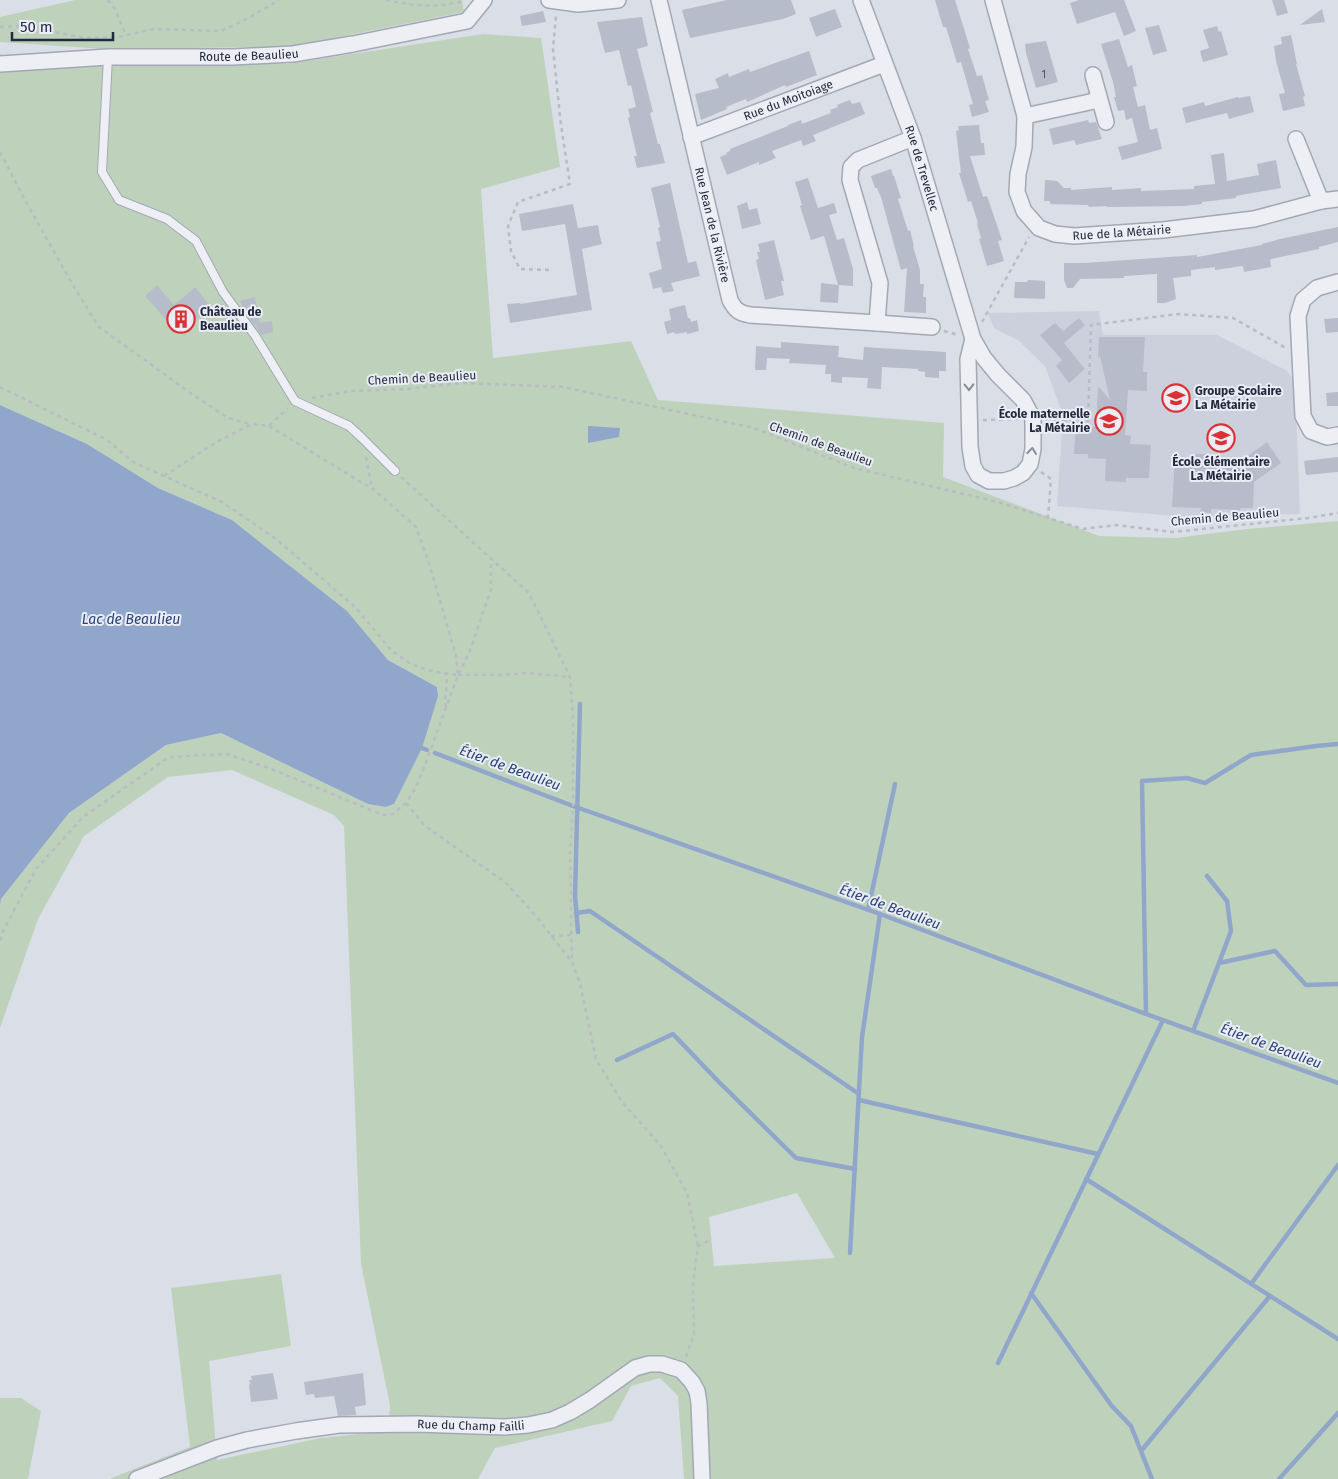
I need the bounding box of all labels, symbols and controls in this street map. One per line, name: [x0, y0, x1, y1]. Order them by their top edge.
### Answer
scale bar: [12, 10, 114, 42]
text: 50 m: [20, 18, 53, 36]
street label: Route de Beaulieu: [199, 46, 300, 64]
house number: 1: [1042, 69, 1046, 81]
street label: Rue du Moitoiage: [742, 77, 835, 124]
street label: Rue de Trevellec: [902, 123, 942, 213]
street label: Rue Jean de la Rivière: [692, 166, 733, 284]
street label: Rue de la Métairie: [1072, 222, 1172, 243]
building icon: Château de Beaulieu: [166, 304, 196, 334]
place label: Château de Beaulieu: [200, 305, 262, 333]
street label: Chemin de Beaulieu: [367, 368, 477, 388]
school or university icon: Groupe Scolaire La Métairie: [1161, 383, 1191, 413]
one-way arrow: [964, 384, 974, 391]
place label: Groupe Scolaire La Métairie: [1195, 384, 1282, 412]
place label: École maternelle La Métairie: [999, 405, 1090, 435]
school or university icon: École maternelle La Métairie: [1094, 406, 1124, 436]
street label: Chemin de Beaulieu: [768, 419, 874, 469]
school or university icon: École élémentaire La Métairie: [1206, 423, 1236, 453]
one-way arrow: [1026, 447, 1037, 455]
place label: École élémentaire La Métairie: [1172, 453, 1270, 483]
street label: Chemin de Beaulieu: [1170, 505, 1280, 529]
water label: Lac de Beaulieu: [82, 611, 180, 628]
water label: Étier de Beaulieu: [457, 741, 563, 794]
water label: Étier de Beaulieu: [837, 880, 943, 933]
water label: Étier de Beaulieu: [1218, 1019, 1324, 1072]
street label: Rue du Champ Failli: [417, 1417, 525, 1434]

